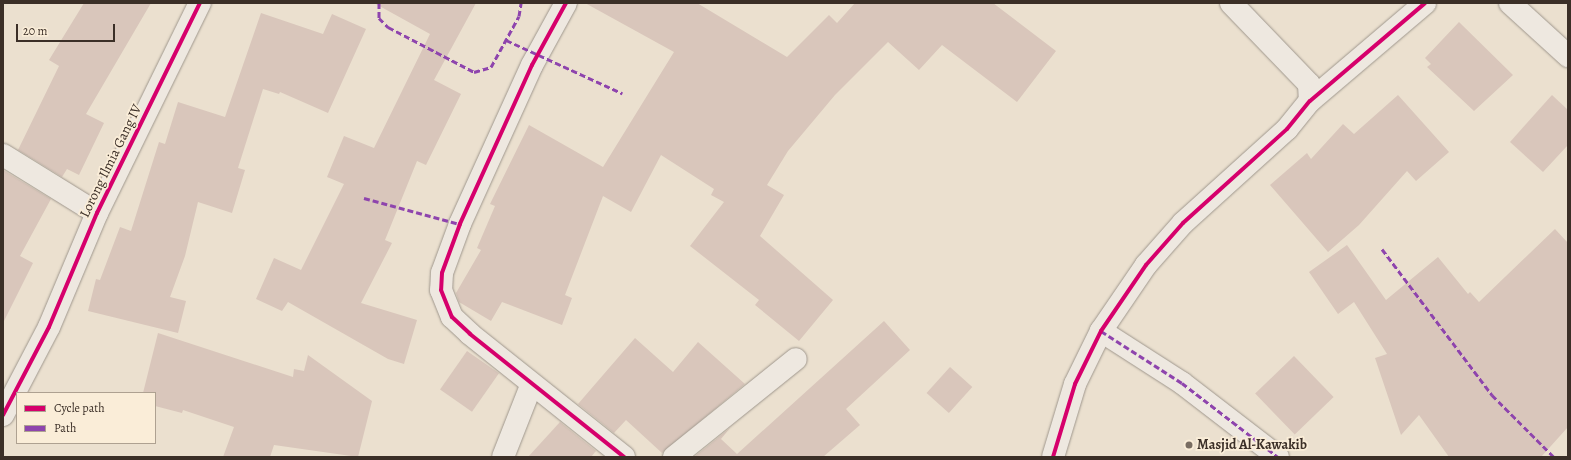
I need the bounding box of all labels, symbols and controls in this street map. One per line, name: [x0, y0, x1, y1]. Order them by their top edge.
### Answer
scale bar: [18, 16, 117, 42]
text: 20 m: [23, 23, 47, 39]
street label: Lorong Ilmia Gang IV: [76, 102, 146, 220]
legend: [16, 392, 156, 444]
text: Cycle path: [54, 400, 105, 416]
text: Path: [54, 420, 76, 436]
place label: Masjid Al-Kawakib: [1197, 437, 1307, 453]
marker: Masjid Al-Kawakib: [1184, 440, 1194, 450]

